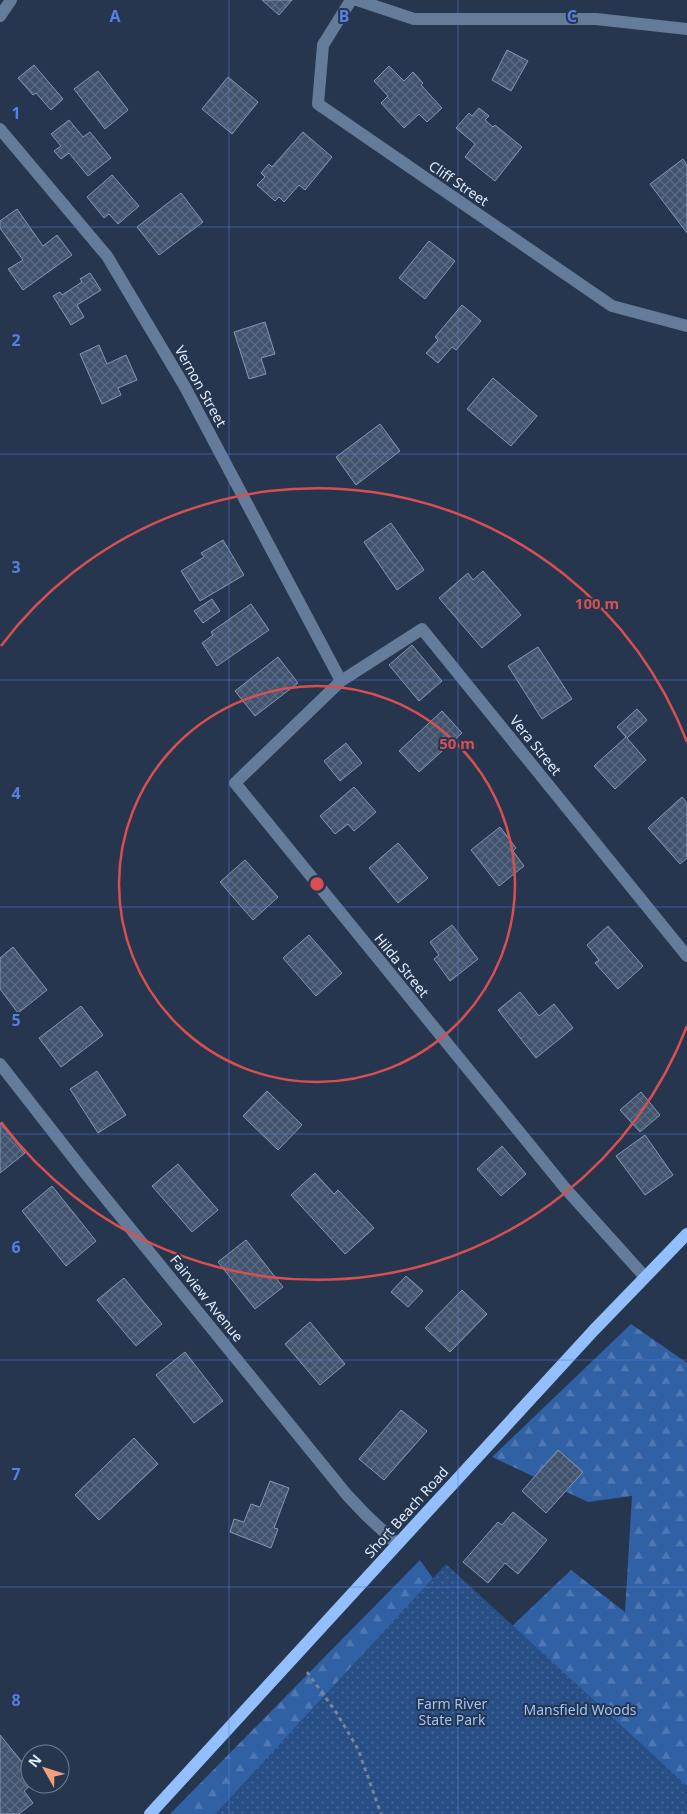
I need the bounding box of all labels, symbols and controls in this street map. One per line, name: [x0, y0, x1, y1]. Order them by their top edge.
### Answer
text: A: [109, 5, 121, 27]
text: B: [339, 5, 349, 27]
text: C: [567, 5, 577, 27]
text: 1: [11, 102, 21, 124]
street label: Cliff Street: [425, 156, 493, 210]
text: 2: [11, 329, 21, 351]
street label: Vernon Street: [171, 342, 231, 430]
text: 3: [11, 556, 21, 578]
text: 100 m: [575, 593, 619, 613]
street label: Vera Street: [506, 711, 566, 779]
text: 50 m: [439, 733, 475, 753]
text: 4: [11, 782, 21, 804]
centre of rings: [308, 875, 326, 893]
street label: Hilda Street: [370, 929, 434, 1001]
text: 5: [11, 1009, 21, 1031]
text: 6: [11, 1236, 21, 1258]
street label: Fairview Avenue: [166, 1251, 248, 1345]
street label: Short Beach Road: [360, 1462, 452, 1562]
text: 7: [11, 1463, 21, 1485]
text: 8: [11, 1689, 21, 1711]
park label: Farm River State Park: [417, 1694, 488, 1729]
park label: Mansfield Woods: [523, 1700, 637, 1719]
north arrow: [20, 1744, 70, 1794]
text: N: [24, 1750, 45, 1771]

